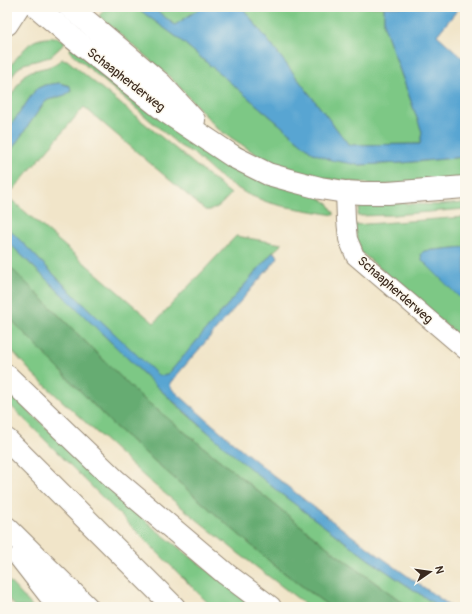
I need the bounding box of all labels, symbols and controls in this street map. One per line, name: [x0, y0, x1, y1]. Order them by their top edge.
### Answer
street label: Schaapherderweg: [84, 45, 169, 116]
street label: Schaapherderweg: [354, 253, 436, 327]
north arrow: [410, 552, 450, 592]
text: N: [432, 565, 447, 575]

